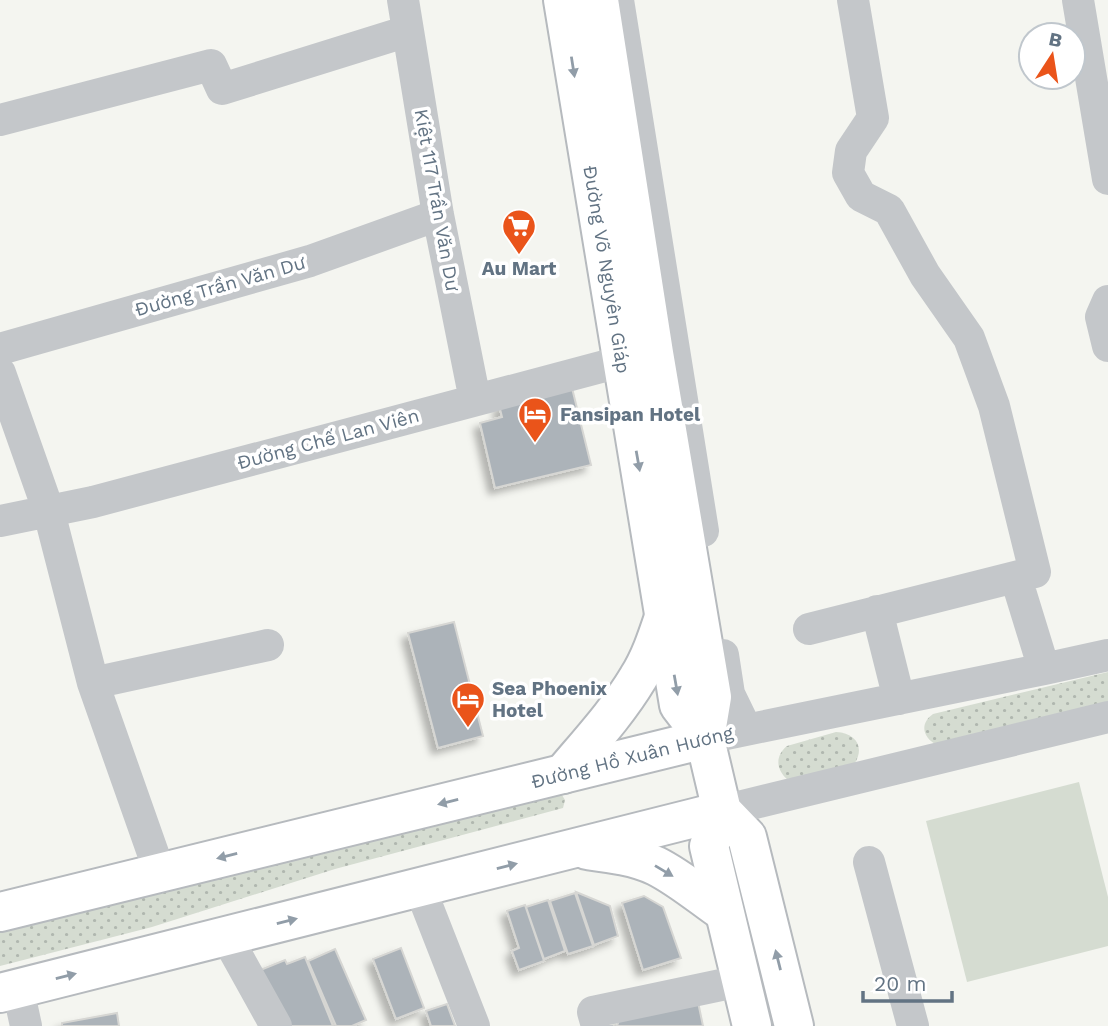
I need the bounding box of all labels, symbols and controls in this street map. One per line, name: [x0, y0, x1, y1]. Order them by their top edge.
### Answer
north arrow: [1017, 21, 1087, 91]
text: B: [1047, 27, 1064, 52]
one-way arrow: [568, 56, 579, 78]
street label: Kiệt 117 Trần Văn Dư: [410, 107, 464, 293]
street label: Đường Võ Nguyên Giáp: [579, 164, 636, 375]
supermarket icon: Au Mart: [500, 207, 538, 256]
street label: Đường Trần Văn Dư: [132, 251, 308, 321]
place label: Au Mart: [482, 257, 557, 280]
hotel icon: Fansipan Hotel: [516, 395, 554, 444]
place label: Fansipan Hotel: [560, 403, 701, 426]
street label: Đường Chế Lan Viên: [234, 404, 422, 474]
one-way arrow: [633, 450, 644, 472]
one-way arrow: [671, 675, 682, 697]
place label: Sea Phoenix Hotel: [492, 677, 608, 722]
hotel icon: Sea Phoenix Hotel: [449, 680, 487, 729]
street label: Đường Hồ Xuân Hương: [529, 721, 736, 793]
one-way arrow: [437, 797, 459, 808]
one-way arrow: [216, 851, 238, 862]
one-way arrow: [497, 860, 519, 871]
one-way arrow: [654, 865, 673, 878]
one-way arrow: [276, 915, 298, 926]
one-way arrow: [772, 949, 783, 971]
scale bar: [863, 960, 952, 1004]
one-way arrow: [56, 971, 77, 981]
text: 20 m: [874, 971, 926, 996]

